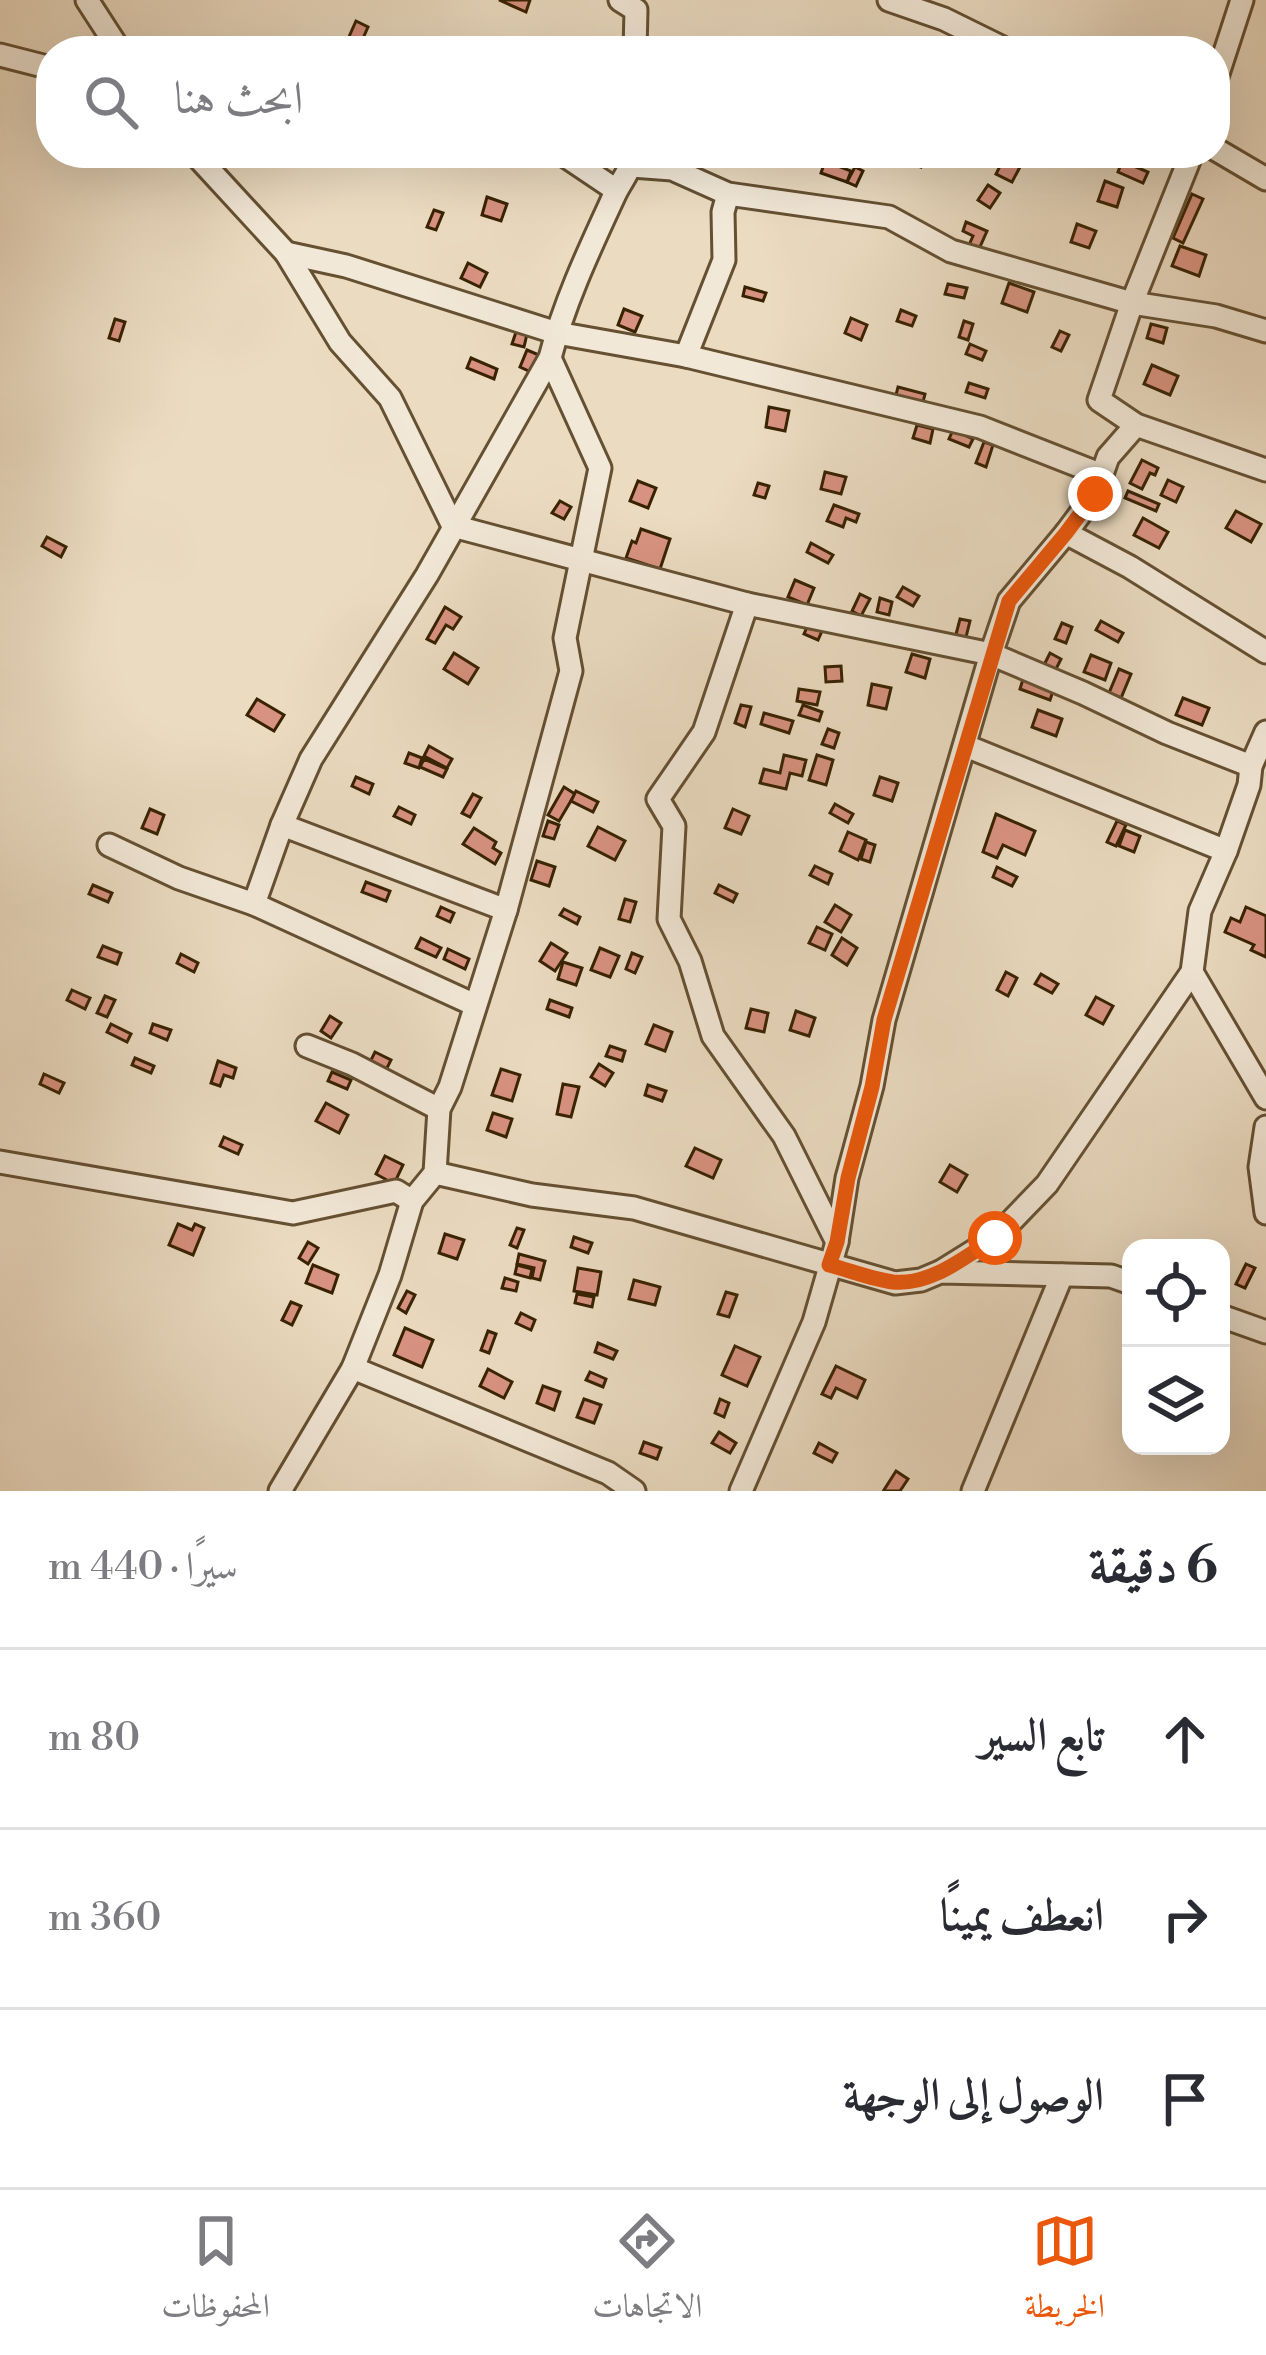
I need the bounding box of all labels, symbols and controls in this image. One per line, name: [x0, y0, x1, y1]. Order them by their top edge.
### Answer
search box: [36, 36, 1230, 168]
icon: search: [78, 69, 144, 135]
text: ابحث هنا: [174, 71, 303, 128]
route end: [1068, 467, 1122, 521]
route start: [968, 1211, 1022, 1265]
map controls: [1122, 1239, 1230, 1455]
button: locate: [1122, 1239, 1230, 1347]
button: layers: [1122, 1347, 1230, 1455]
text: 6 دقيقة: [1089, 1535, 1218, 1599]
text: سيرًا · 440 m: [48, 1543, 238, 1592]
icon: ahead: [1152, 1706, 1218, 1772]
text: تابع السير: [979, 1708, 1104, 1765]
text: 80 m: [48, 1714, 140, 1763]
icon: right: [1152, 1886, 1218, 1952]
text: انعطف يمينًا: [940, 1888, 1104, 1945]
text: 360 m: [48, 1894, 161, 1943]
icon: arrive: [1152, 2066, 1218, 2132]
text: الوصول إلى الوجهة: [843, 2068, 1104, 2125]
tab: المحفوظات: [161, 2208, 270, 2338]
tab: الاتجاهات: [592, 2208, 702, 2338]
tab: الخريطة: [1025, 2208, 1105, 2338]

